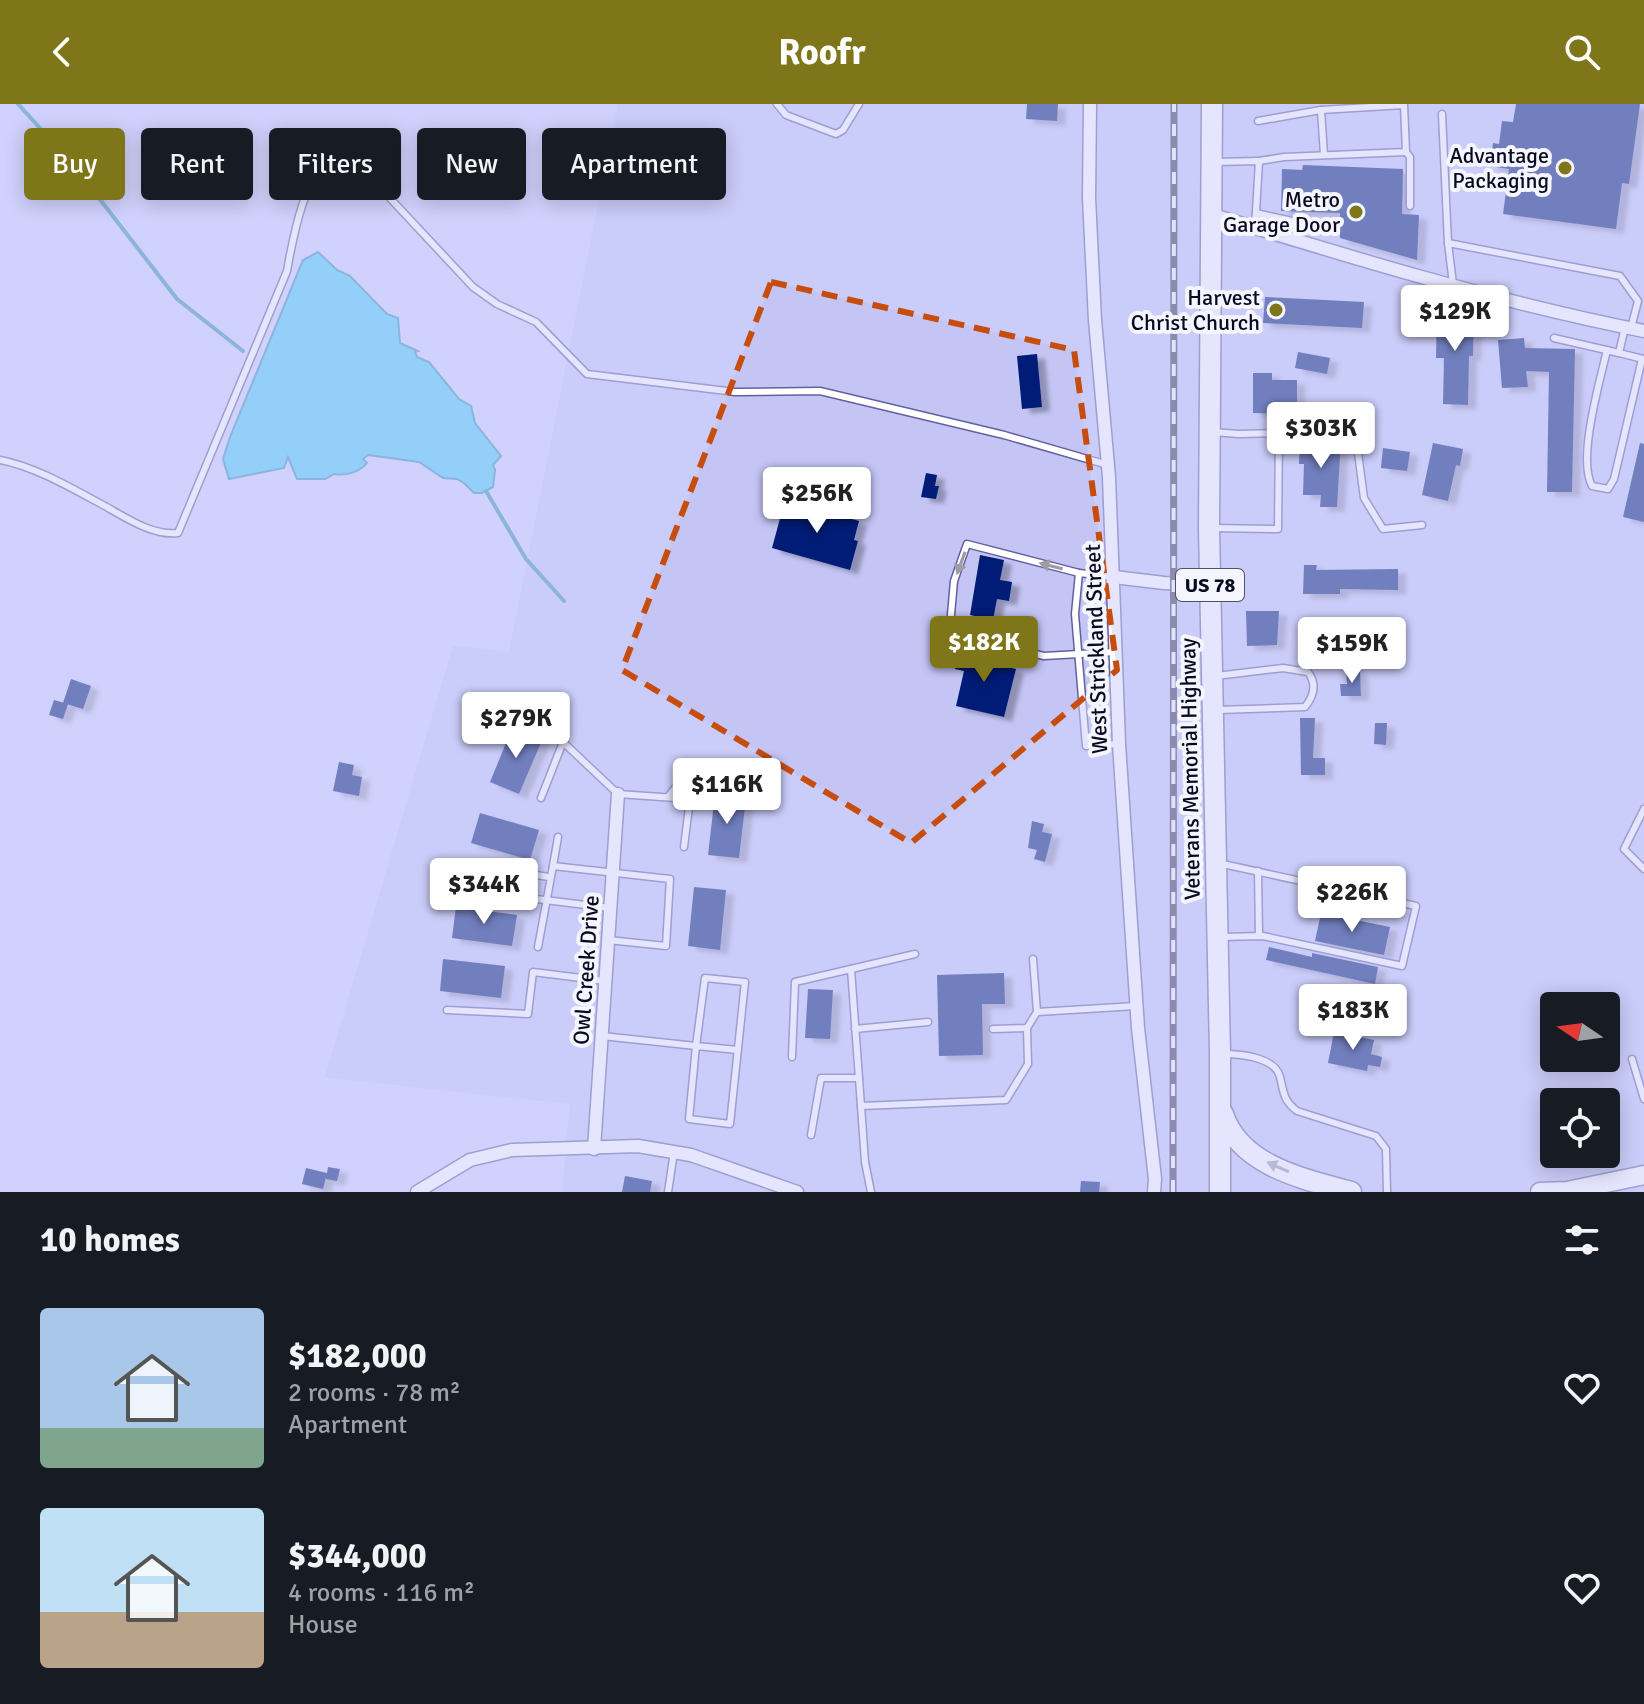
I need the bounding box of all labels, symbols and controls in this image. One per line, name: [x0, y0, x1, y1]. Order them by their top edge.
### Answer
icon: back: [40, 30, 84, 74]
text: Roofr: [778, 30, 866, 75]
icon: search: [1560, 30, 1604, 74]
chip: Buy: [24, 128, 125, 200]
chip: Rent: [141, 128, 253, 200]
chip: Filters: [269, 128, 401, 200]
chip: New: [417, 128, 526, 200]
chip: Apartment: [542, 128, 726, 200]
place label: Advantage Packaging: [1450, 142, 1549, 194]
marker: Advantage Packaging: [1556, 159, 1574, 177]
place label: Metro Garage Door: [1223, 186, 1340, 238]
marker: Metro Garage Door: [1347, 203, 1365, 221]
place label: Harvest Christ Church: [1131, 284, 1260, 336]
pin: $129K: [1399, 285, 1511, 353]
text: $129K: [1419, 295, 1491, 327]
marker: Harvest Christ Church: [1267, 301, 1285, 319]
pin: $303K: [1265, 402, 1377, 470]
text: $303K: [1285, 412, 1357, 444]
pin: $256K: [761, 467, 873, 535]
text: $256K: [781, 477, 853, 509]
street label: West Strickland Street: [1079, 543, 1113, 754]
one-way arrow: [954, 551, 966, 575]
one-way arrow: [1039, 559, 1064, 571]
road number: US 78: [1176, 569, 1244, 601]
pin: $182K: [928, 616, 1040, 684]
pin: $159K: [1296, 617, 1408, 685]
text: $182K: [948, 626, 1020, 658]
text: $159K: [1316, 627, 1388, 659]
street label: Veterans Memorial Highway: [1174, 637, 1206, 900]
pin: $279K: [460, 692, 572, 760]
text: $279K: [480, 702, 552, 734]
pin: $116K: [671, 758, 783, 826]
text: $116K: [691, 768, 763, 800]
pin: $344K: [428, 858, 540, 926]
pin: $226K: [1296, 866, 1408, 934]
text: $344K: [448, 868, 520, 900]
text: $226K: [1316, 876, 1388, 908]
street label: Owl Creek Drive: [567, 894, 605, 1046]
pin: $183K: [1297, 984, 1409, 1052]
north arrow: [1540, 992, 1620, 1072]
map controls: [1540, 992, 1620, 1168]
text: $183K: [1317, 994, 1389, 1026]
button: locate: [1540, 1088, 1620, 1168]
one-way arrow: [1266, 1160, 1289, 1174]
icon: filters: [1560, 1218, 1604, 1262]
text: 10 homes: [40, 1219, 180, 1261]
text: $182,000: [288, 1335, 427, 1377]
icon: home: [104, 1340, 200, 1436]
icon: heart: [1560, 1366, 1604, 1410]
text: 2 rooms · 78 m²: [288, 1377, 461, 1409]
text: Apartment: [288, 1409, 407, 1441]
text: $344,000: [288, 1535, 427, 1577]
icon: home: [104, 1540, 200, 1636]
icon: heart: [1560, 1566, 1604, 1610]
text: 4 rooms · 116 m²: [288, 1577, 475, 1609]
text: House: [288, 1609, 358, 1641]

